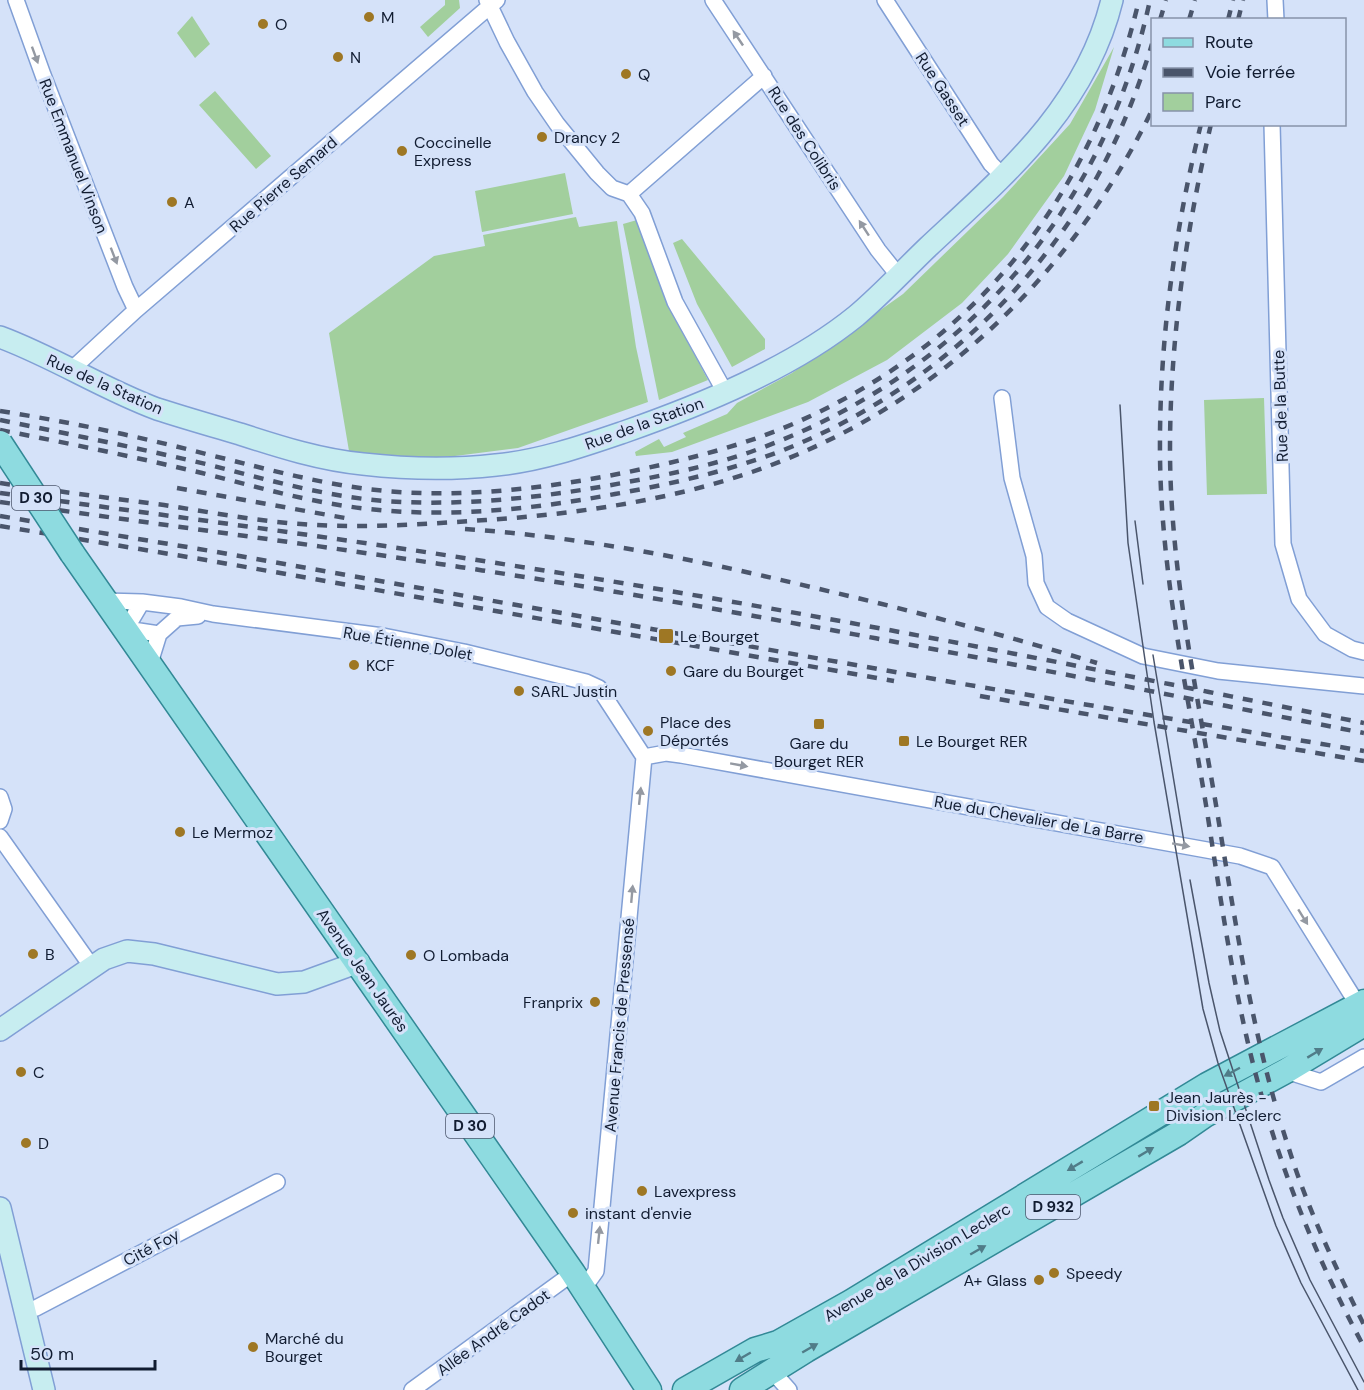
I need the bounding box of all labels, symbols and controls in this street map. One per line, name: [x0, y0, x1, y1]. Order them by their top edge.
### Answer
place label: M: [381, 7, 394, 28]
marker: M: [362, 10, 376, 24]
place label: O: [275, 14, 287, 35]
marker: O: [256, 17, 270, 31]
legend: [1151, 18, 1346, 126]
one-way arrow: [733, 30, 744, 46]
text: Route: [1205, 30, 1253, 54]
one-way arrow: [31, 46, 41, 64]
place label: N: [350, 47, 361, 68]
street label: Rue Gasset: [911, 48, 974, 130]
marker: N: [331, 50, 345, 64]
text: Voie ferrée: [1205, 60, 1295, 84]
place label: Q: [638, 64, 650, 85]
marker: Q: [619, 67, 633, 81]
street label: Rue Emmanuel Vinson: [34, 76, 113, 236]
street label: Rue des Colibris: [763, 82, 846, 194]
text: Parc: [1205, 90, 1241, 114]
place label: Drancy 2: [554, 127, 620, 148]
marker: Drancy 2: [535, 130, 549, 144]
street label: Rue Pierre Semard: [225, 132, 342, 237]
place label: Coccinelle Express: [414, 132, 492, 171]
marker: Coccinelle Express: [395, 144, 409, 158]
place label: A: [184, 192, 195, 213]
marker: A: [165, 195, 179, 209]
one-way arrow: [858, 220, 869, 236]
one-way arrow: [109, 248, 119, 266]
street label: Rue de la Station: [44, 349, 166, 419]
street label: Rue de la Butte: [1268, 350, 1293, 462]
street label: Rue de la Station: [582, 392, 706, 455]
road number: D 30: [12, 486, 60, 510]
street label: Rue Étienne Dolet: [342, 622, 474, 665]
place label: Le Bourget: [680, 626, 759, 647]
marker: Le Bourget: [657, 627, 675, 645]
place label: KCF: [366, 655, 395, 676]
marker: KCF: [347, 658, 361, 672]
place label: Gare du Bourget: [683, 661, 804, 682]
marker: Gare du Bourget: [664, 664, 678, 678]
place label: SARL Justin: [531, 681, 617, 702]
marker: SARL Justin: [512, 684, 526, 698]
place label: Place des Déportés: [660, 712, 731, 751]
marker: Gare du Bourget RER: [812, 717, 826, 731]
marker: Place des Déportés: [641, 724, 655, 738]
place label: Le Bourget RER: [916, 731, 1027, 752]
place label: Gare du Bourget RER: [774, 733, 864, 772]
marker: Le Bourget RER: [897, 734, 911, 748]
one-way arrow: [729, 761, 748, 770]
one-way arrow: [635, 787, 645, 806]
street label: Rue du Chevalier de La Barre: [933, 791, 1145, 848]
place label: Le Mermoz: [192, 822, 273, 843]
marker: Le Mermoz: [173, 825, 187, 839]
one-way arrow: [1171, 841, 1190, 850]
one-way arrow: [627, 885, 636, 904]
street label: Avenue Jean Jaurès: [312, 904, 413, 1036]
one-way arrow: [1298, 909, 1309, 925]
street label: Avenue Francis de Pressensé: [600, 917, 639, 1133]
place label: B: [45, 944, 55, 965]
place label: O Lombada: [423, 945, 509, 966]
marker: B: [26, 947, 40, 961]
marker: O Lombada: [404, 948, 418, 962]
place label: Franprix: [523, 992, 583, 1013]
marker: Franprix: [588, 995, 602, 1009]
one-way arrow: [1307, 1048, 1323, 1059]
place label: C: [33, 1062, 44, 1083]
marker: C: [14, 1065, 28, 1079]
one-way arrow: [1224, 1067, 1241, 1077]
place label: Jean Jaurès - Division Leclerc: [1166, 1087, 1282, 1126]
marker: Jean Jaurès - Division Leclerc: [1147, 1099, 1161, 1113]
road number: D 30: [446, 1114, 494, 1138]
place label: D: [38, 1133, 49, 1154]
marker: D: [19, 1136, 33, 1150]
one-way arrow: [1138, 1146, 1154, 1157]
one-way arrow: [1067, 1160, 1083, 1171]
place label: Lavexpress: [654, 1181, 736, 1202]
marker: Lavexpress: [635, 1184, 649, 1198]
road number: D 932: [1026, 1195, 1080, 1219]
street label: Avenue de la Division Leclerc: [820, 1198, 1014, 1327]
place label: instant d'envie: [585, 1203, 692, 1224]
marker: instant d'envie: [566, 1206, 580, 1220]
street label: Cité Foy: [120, 1224, 183, 1271]
one-way arrow: [594, 1225, 604, 1244]
one-way arrow: [970, 1245, 986, 1256]
place label: Speedy: [1066, 1263, 1123, 1284]
marker: Speedy: [1047, 1266, 1061, 1280]
place label: A+ Glass: [963, 1270, 1027, 1291]
marker: A+ Glass: [1032, 1273, 1046, 1287]
street label: Allée André Cadot: [433, 1284, 554, 1380]
place label: Marché du Bourget: [265, 1328, 344, 1367]
scale bar: [21, 1333, 154, 1371]
marker: Marché du Bourget: [246, 1340, 260, 1354]
text: 50 m: [30, 1342, 74, 1366]
one-way arrow: [801, 1344, 818, 1354]
one-way arrow: [735, 1351, 751, 1362]

